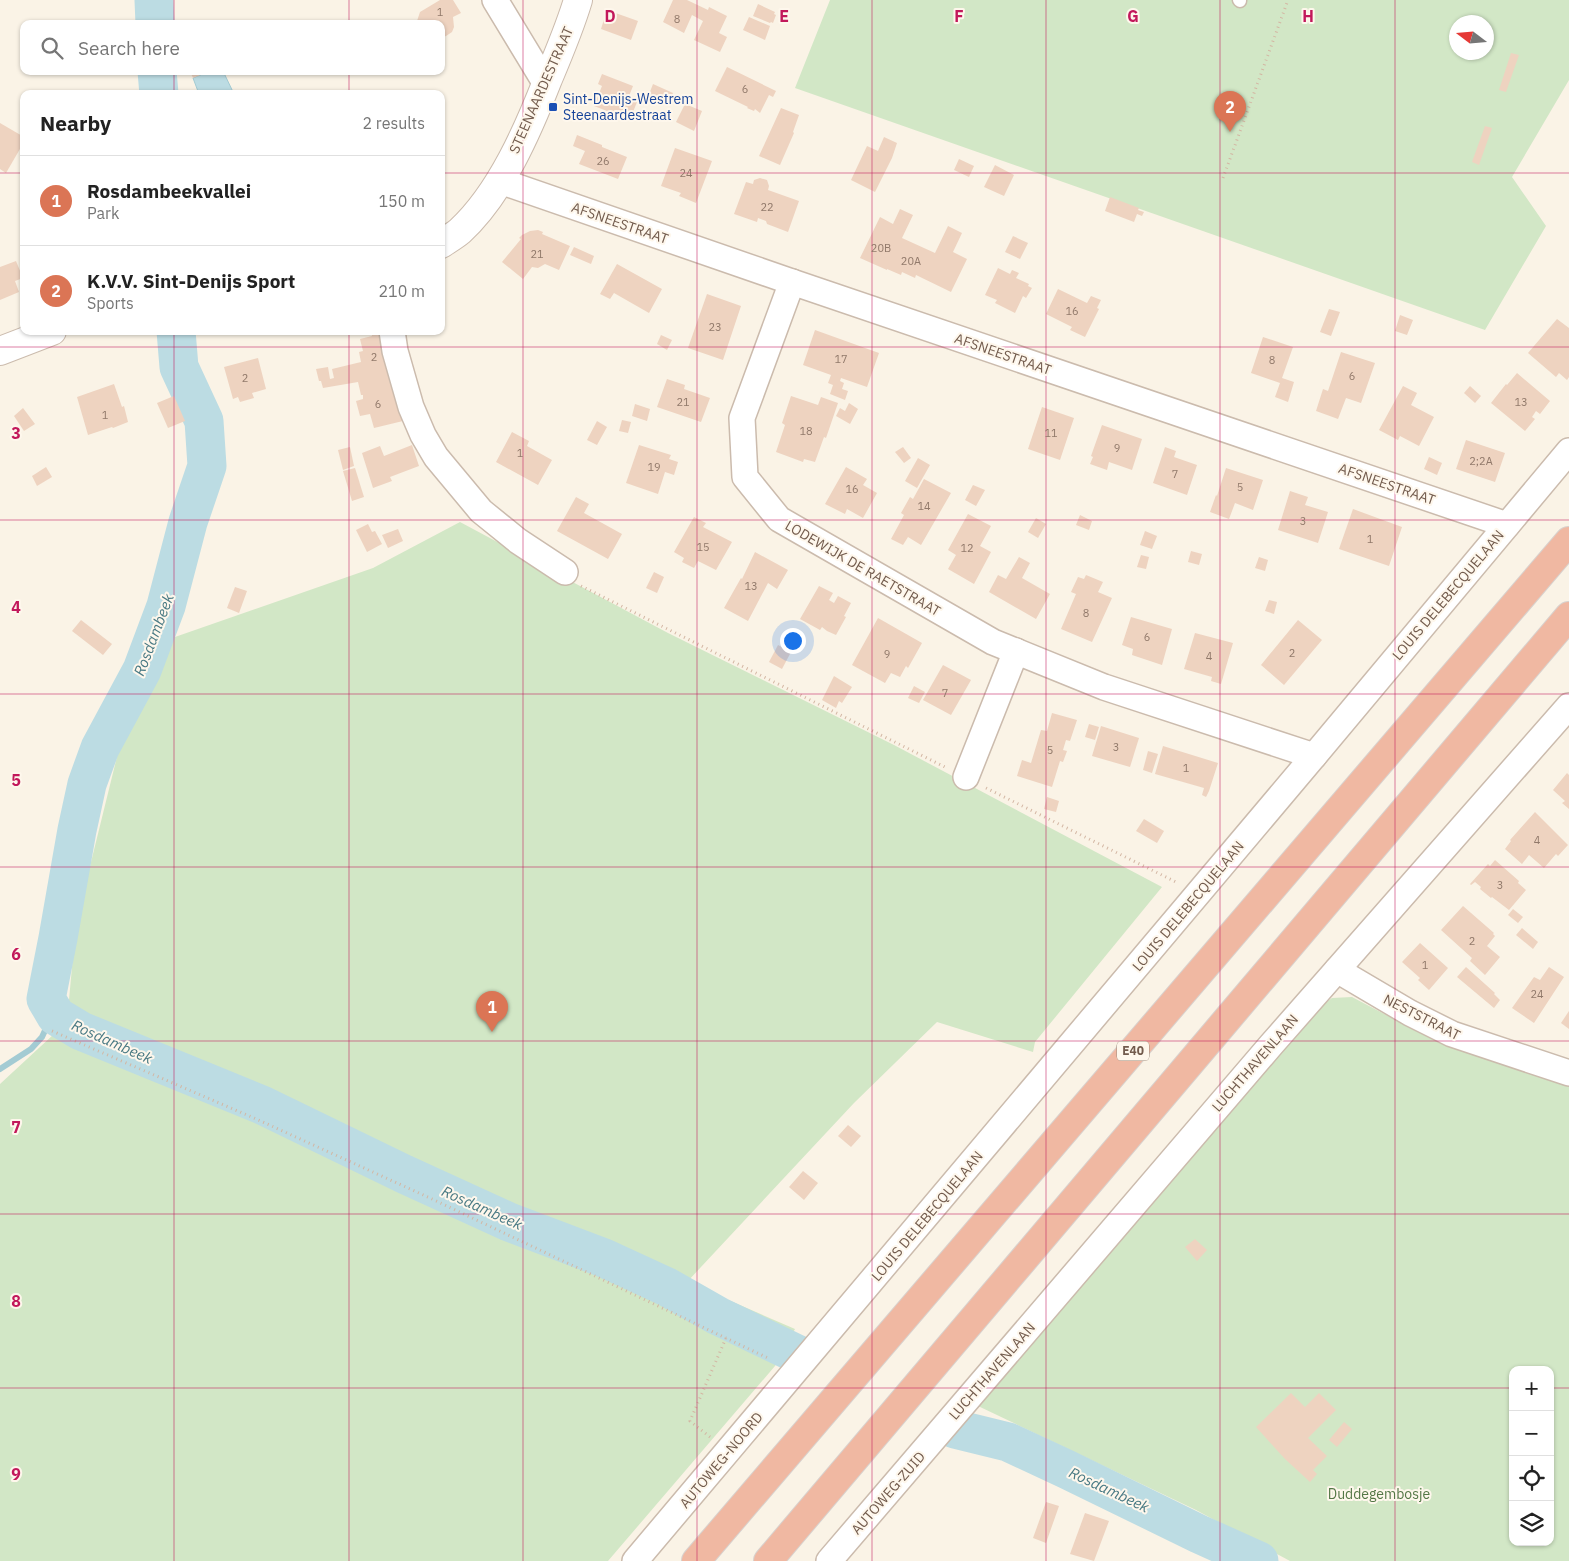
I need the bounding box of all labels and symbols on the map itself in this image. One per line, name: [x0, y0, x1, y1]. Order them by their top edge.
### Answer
house number: 1: [437, 5, 444, 19]
text: D: [604, 6, 616, 26]
text: E: [779, 6, 789, 26]
text: F: [954, 6, 964, 26]
text: G: [1127, 6, 1139, 26]
text: H: [1302, 6, 1314, 26]
house number: 8: [674, 12, 680, 26]
north arrow: [1449, 15, 1494, 60]
street label: STEENAARDESTRAAT: [505, 24, 577, 156]
house number: 6: [742, 82, 748, 96]
place label: Sint-Denijs-Westrem Steenaardestraat: [563, 90, 694, 124]
pin: 2: [1214, 91, 1246, 132]
marker: Sint-Denijs-Westrem Steenaardestraat: [547, 101, 559, 113]
house number: 26: [596, 154, 610, 168]
house number: 24: [679, 166, 693, 180]
street label: AFSNEESTRAAT: [569, 198, 671, 248]
house number: 22: [760, 200, 774, 214]
house number: 20B: [871, 241, 891, 255]
house number: 21: [530, 247, 544, 261]
house number: 20A: [901, 254, 921, 268]
house number: 16: [1065, 304, 1079, 318]
house number: 23: [708, 320, 722, 334]
street label: AFSNEESTRAAT: [952, 329, 1054, 379]
house number: 2: [371, 350, 377, 364]
house number: 17: [834, 352, 848, 366]
house number: 8: [1269, 353, 1275, 367]
house number: 6: [1349, 369, 1355, 383]
house number: 2: [242, 371, 248, 385]
house number: 21: [676, 395, 690, 409]
house number: 13: [1514, 395, 1528, 409]
house number: 6: [375, 397, 381, 411]
house number: 1: [102, 408, 109, 422]
text: 3: [11, 423, 21, 443]
house number: 18: [799, 424, 813, 438]
house number: 11: [1044, 426, 1058, 440]
house number: 9: [1114, 441, 1120, 455]
house number: 1: [517, 446, 524, 460]
house number: 2;2A: [1469, 454, 1493, 468]
street label: AFSNEESTRAAT: [1336, 459, 1438, 509]
house number: 19: [647, 460, 661, 474]
house number: 7: [1172, 467, 1178, 481]
house number: 5: [1237, 480, 1243, 494]
house number: 16: [845, 482, 859, 496]
house number: 14: [917, 499, 931, 513]
house number: 3: [1300, 514, 1306, 528]
street label: LODEWIJK DE RAETSTRAAT: [782, 516, 944, 620]
street label: LOUIS DELEBECQUELAAN: [1388, 526, 1508, 664]
house number: 1: [1367, 532, 1374, 546]
house number: 15: [696, 540, 710, 554]
house number: 12: [960, 541, 974, 555]
house number: 13: [744, 579, 758, 593]
water label: Rosdambeek: [129, 591, 178, 678]
text: 4: [11, 597, 21, 617]
house number: 8: [1083, 606, 1089, 620]
your location: [780, 628, 806, 654]
house number: 6: [1144, 630, 1150, 644]
house number: 2: [1289, 646, 1295, 660]
house number: 9: [884, 647, 890, 661]
house number: 4: [1206, 649, 1213, 663]
house number: 7: [942, 686, 948, 700]
house number: 3: [1113, 740, 1119, 754]
house number: 5: [1047, 743, 1053, 757]
house number: 1: [1183, 761, 1190, 775]
text: 5: [11, 770, 21, 790]
house number: 4: [1534, 833, 1541, 847]
street label: LOUIS DELEBECQUELAAN: [1128, 837, 1248, 975]
house number: 3: [1497, 878, 1503, 892]
house number: 2: [1469, 934, 1475, 948]
text: 6: [11, 944, 21, 964]
house number: 1: [1422, 958, 1429, 972]
house number: 24: [1530, 987, 1544, 1001]
street label: NESTSTRAAT: [1380, 990, 1464, 1044]
pin: 1: [476, 991, 508, 1032]
street label: LUCHTHAVENLAAN: [1208, 1011, 1302, 1115]
water label: Rosdambeek: [69, 1015, 156, 1068]
road number: E40: [1117, 1042, 1149, 1060]
text: 7: [11, 1117, 21, 1137]
street label: LOUIS DELEBECQUELAAN: [867, 1147, 987, 1285]
water label: Rosdambeek: [439, 1181, 526, 1234]
text: 8: [11, 1291, 21, 1311]
street label: LUCHTHAVENLAAN: [945, 1319, 1039, 1423]
street label: AUTOWEG-NOORD: [676, 1408, 766, 1512]
street label: AUTOWEG-ZUID: [847, 1448, 929, 1538]
water label: Rosdambeek: [1066, 1463, 1152, 1516]
text: 9: [11, 1464, 21, 1484]
park label: Duddegembosje: [1328, 1485, 1431, 1503]

